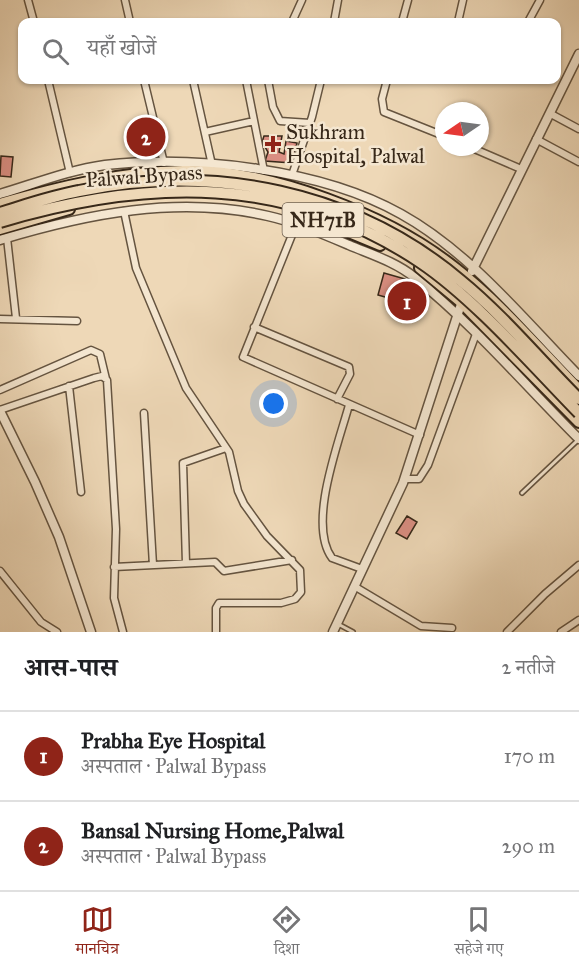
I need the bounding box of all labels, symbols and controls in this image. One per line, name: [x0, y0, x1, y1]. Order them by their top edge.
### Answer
search box: [18, 18, 561, 84]
text: यहाँ खोजें: [87, 34, 156, 61]
icon: search: [39, 35, 72, 68]
north arrow: [435, 102, 489, 156]
pin: 2: [126, 114, 166, 160]
place label: Sukhram Hospital, Palwal: [286, 119, 425, 169]
marker: Sukhram Hospital, Palwal: [264, 135, 282, 153]
street label: Palwal Bypass: [85, 159, 203, 193]
road number: NH71B: [282, 203, 364, 237]
pin: 1: [388, 278, 426, 324]
your location: [259, 389, 288, 418]
text: आस-पास: [24, 651, 117, 683]
text: 2 नतीजे: [502, 655, 555, 679]
text: Prabha Eye Hospital: [81, 727, 265, 754]
text: 1: [40, 744, 47, 768]
text: 170 m: [504, 744, 555, 768]
text: अस्पताल · Palwal Bypass: [81, 754, 266, 778]
text: Bansal Nursing Home,Palwal: [81, 817, 344, 844]
text: 2: [39, 834, 48, 858]
text: 290 m: [502, 834, 555, 858]
text: अस्पताल · Palwal Bypass: [81, 844, 266, 868]
tab: मानचित्र: [76, 903, 119, 964]
tab: दिशा: [270, 903, 303, 964]
tab: सहेजे गए: [454, 903, 503, 964]

